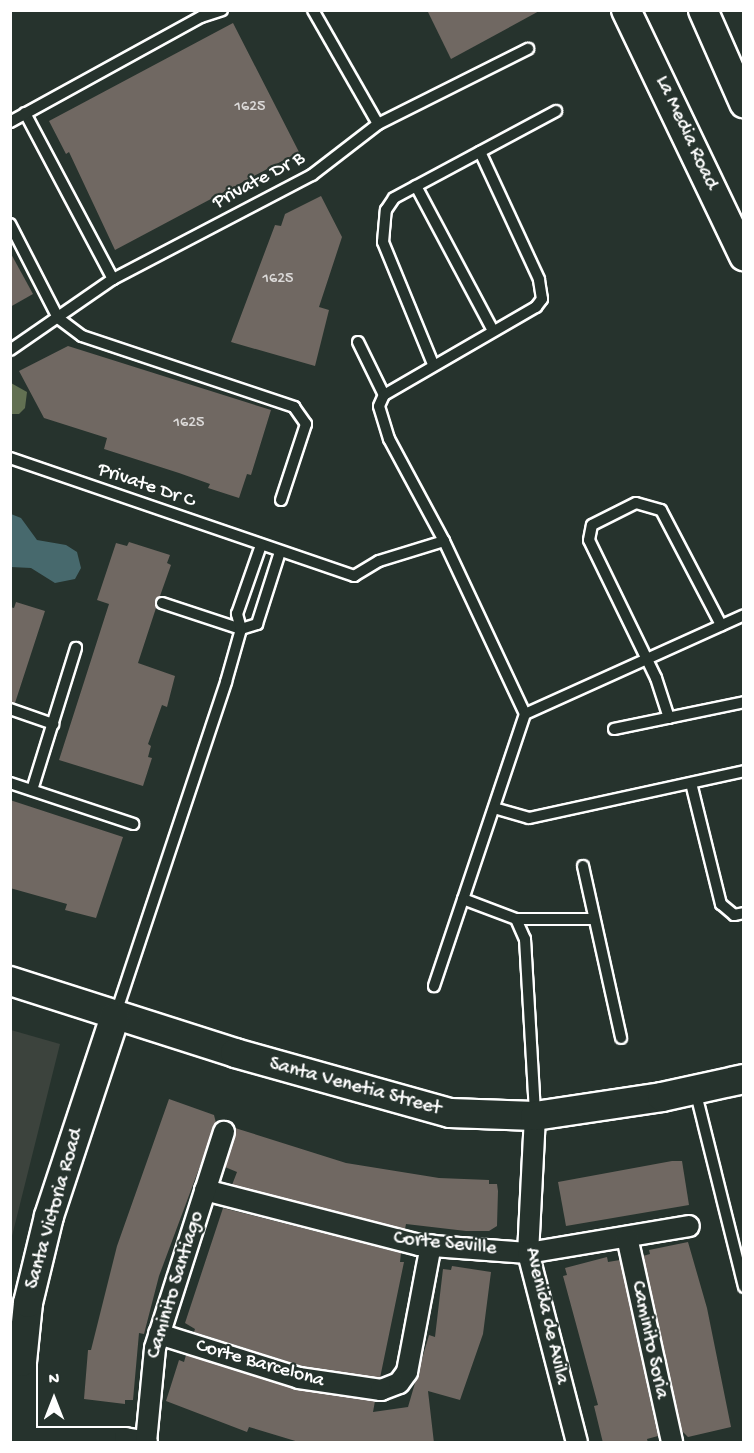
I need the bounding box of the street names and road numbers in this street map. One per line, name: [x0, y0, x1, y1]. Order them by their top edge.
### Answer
street label: La Media Road: [649, 72, 723, 194]
street label: Private Dr B: [209, 147, 309, 215]
street label: Private Dr C: [94, 458, 198, 514]
street label: Santa Venetia Street: [266, 1053, 444, 1121]
street label: Santa Victoria Road: [21, 1126, 89, 1292]
street label: Caminito Santiago: [142, 1208, 210, 1362]
street label: Corte Seville: [392, 1227, 498, 1261]
street label: Avenida de Avila: [519, 1245, 573, 1387]
street label: Caminito Soria: [625, 1279, 673, 1401]
street label: Corte Barcelona: [193, 1334, 327, 1394]

